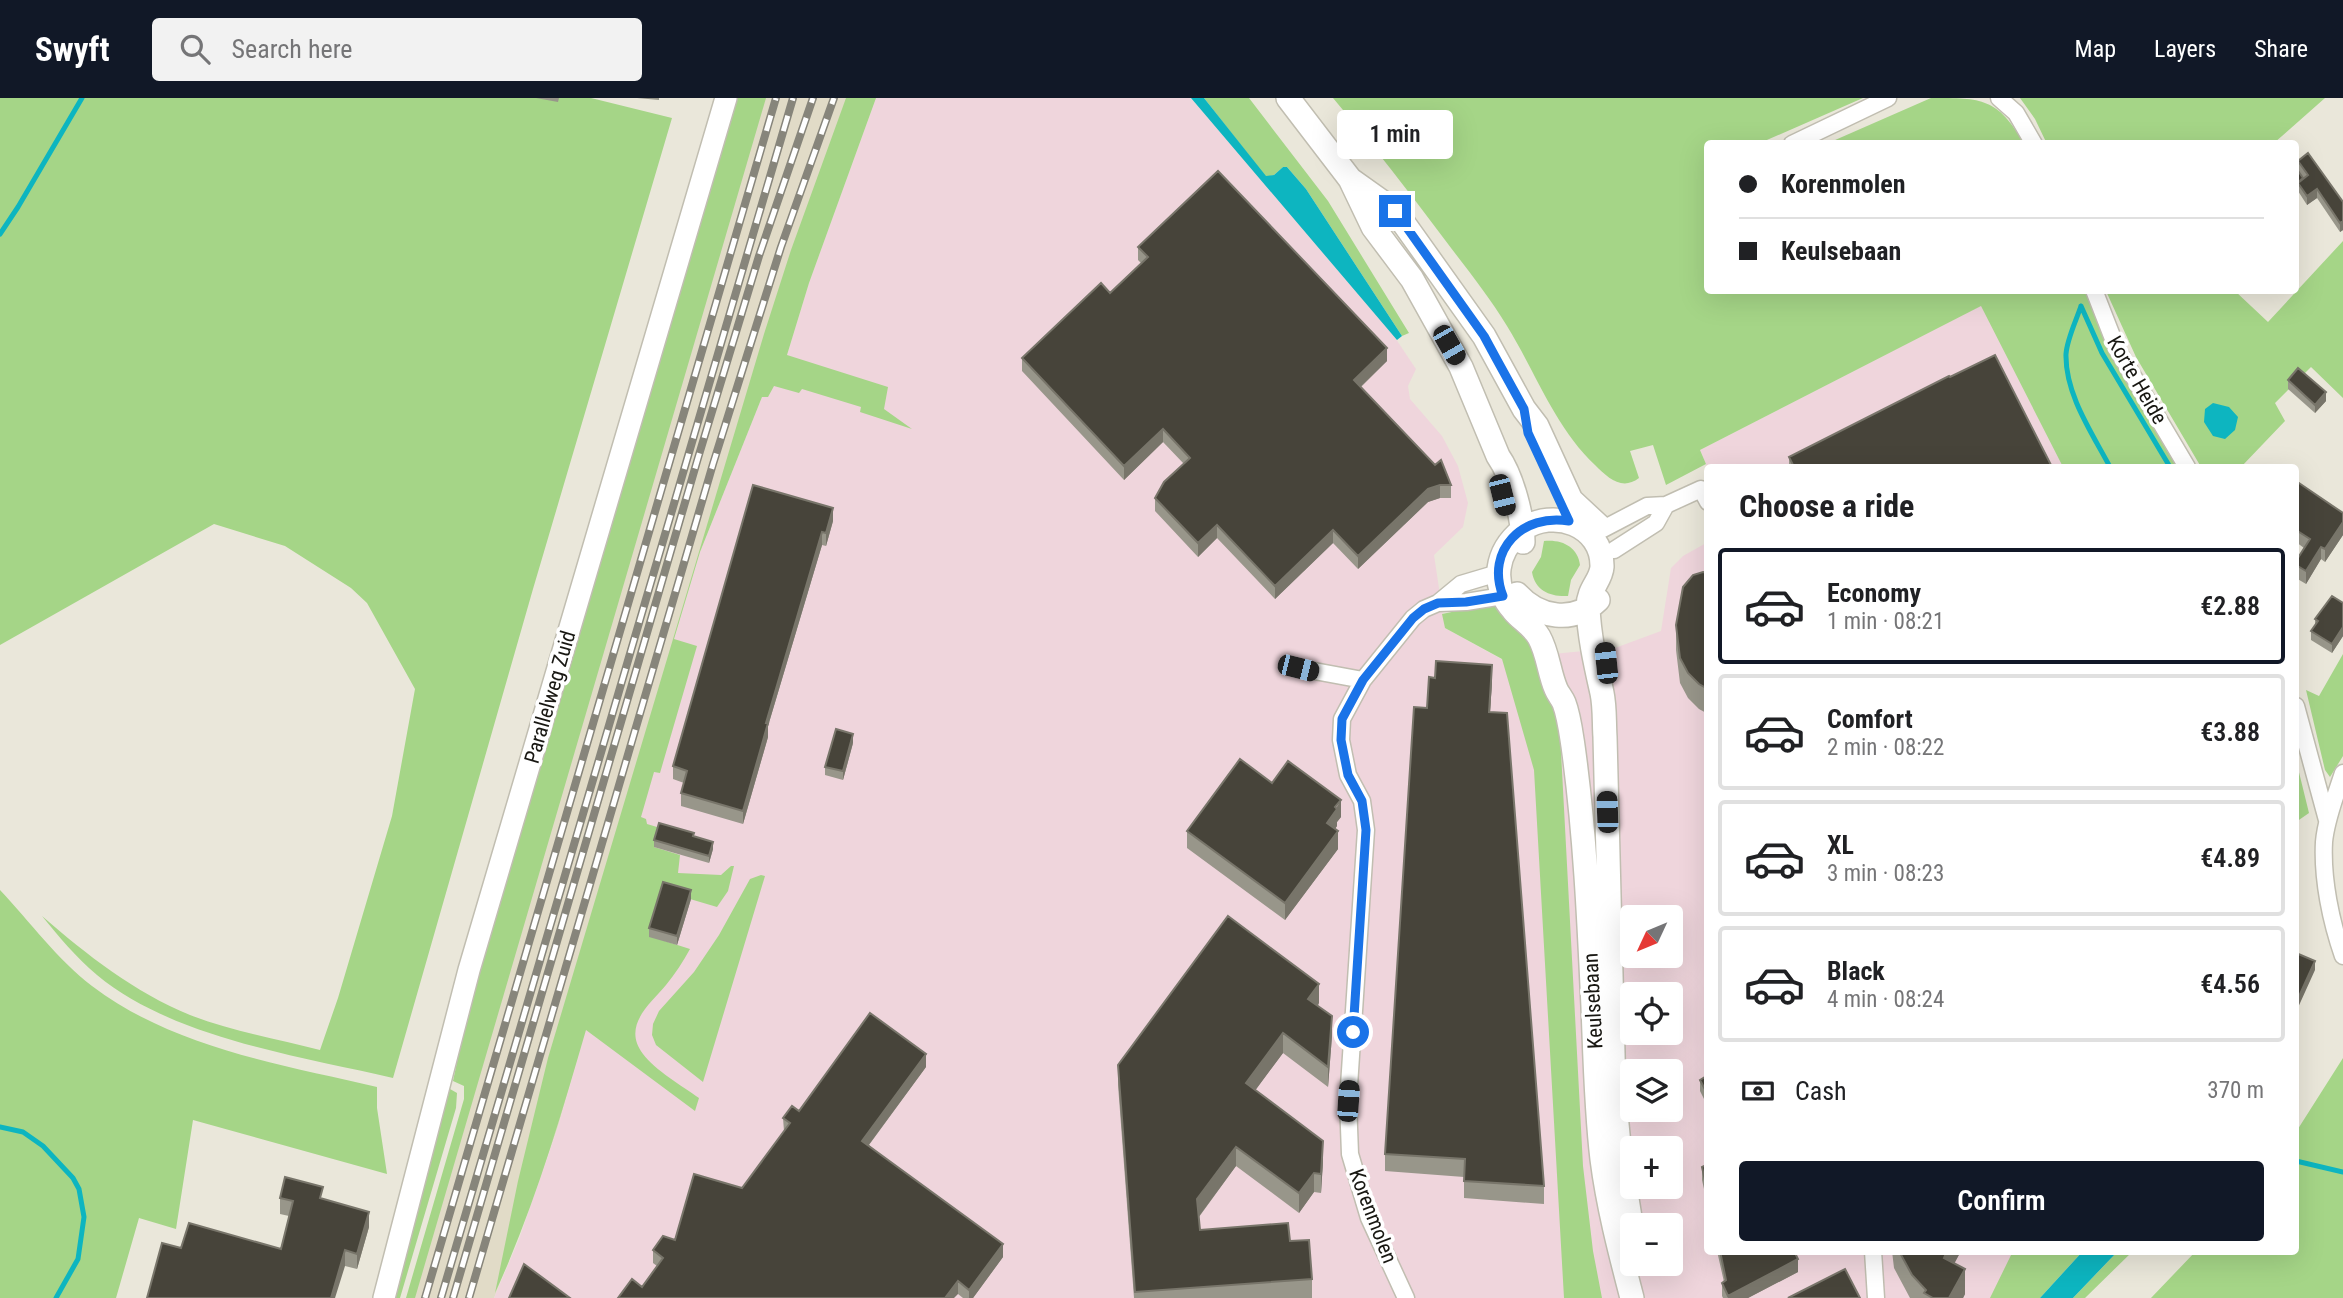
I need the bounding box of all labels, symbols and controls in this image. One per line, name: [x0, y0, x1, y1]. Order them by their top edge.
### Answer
search box: [152, 18, 642, 81]
text: Swyft: [35, 30, 110, 69]
icon: search: [176, 30, 214, 68]
text: Search here: [232, 34, 353, 64]
text: Map: [2075, 35, 2116, 63]
text: Layers: [2154, 35, 2216, 63]
text: Share: [2254, 35, 2308, 63]
callout: 1 min: [1337, 109, 1453, 158]
text: 1 min: [1370, 121, 1420, 148]
text: Korenmolen: [1781, 169, 1906, 199]
route end: [1379, 195, 1411, 227]
text: Keulsebaan: [1781, 236, 1901, 266]
car: [1430, 322, 1469, 368]
street label: Korte Heide: [2102, 332, 2172, 428]
car: [1487, 472, 1518, 518]
text: Choose a ride: [1739, 487, 1914, 525]
icon: car: [1743, 575, 1806, 638]
text: Economy: [1827, 578, 1921, 608]
text: €2.88: [2200, 591, 2260, 621]
text: 1 min · 08:21: [1827, 608, 1944, 635]
street label: Parallelweg Zuid: [520, 628, 580, 766]
car: [1594, 641, 1619, 685]
car: [1276, 653, 1321, 683]
icon: car: [1743, 701, 1806, 764]
text: Comfort: [1827, 704, 1913, 734]
text: €3.88: [2200, 717, 2260, 747]
text: 2 min · 08:22: [1827, 734, 1944, 761]
car: [1596, 791, 1619, 833]
icon: car: [1743, 827, 1806, 890]
text: XL: [1827, 830, 1854, 860]
text: €4.89: [2200, 843, 2260, 873]
text: 3 min · 08:23: [1827, 860, 1944, 887]
north arrow: [1620, 905, 1684, 968]
map controls: [1620, 905, 1683, 1276]
street label: Keulsebaan: [1579, 952, 1607, 1050]
icon: car: [1743, 953, 1806, 1016]
text: Black: [1827, 956, 1885, 986]
text: €4.56: [2200, 969, 2260, 999]
button: locate: [1620, 982, 1683, 1045]
text: 4 min · 08:24: [1827, 986, 1944, 1013]
route start: [1337, 1016, 1369, 1048]
button: layers: [1620, 1059, 1683, 1122]
icon: cash: [1739, 1072, 1777, 1110]
text: Cash: [1795, 1076, 1847, 1106]
text: 370 m: [2207, 1077, 2264, 1104]
car: [1337, 1079, 1360, 1123]
button: +: [1620, 1136, 1683, 1199]
button: Confirm: [1739, 1161, 2264, 1241]
street label: Korenmolen: [1344, 1165, 1402, 1267]
button: −: [1620, 1213, 1683, 1276]

